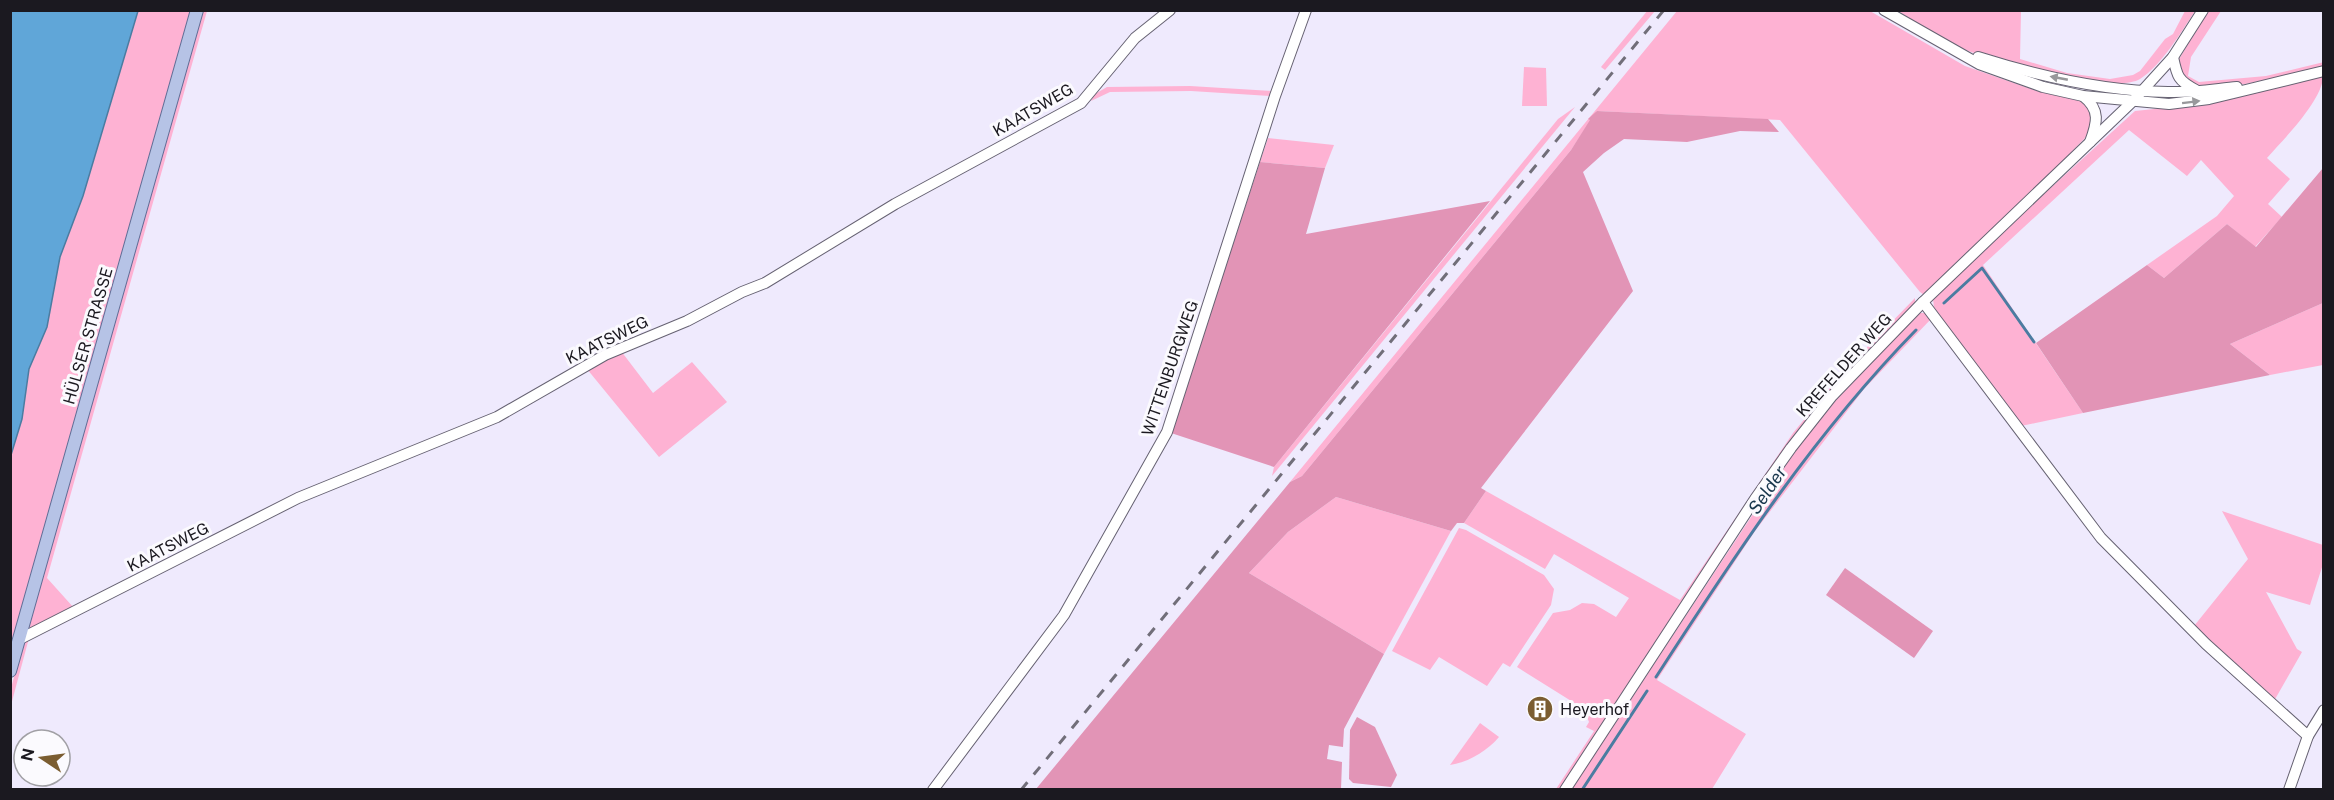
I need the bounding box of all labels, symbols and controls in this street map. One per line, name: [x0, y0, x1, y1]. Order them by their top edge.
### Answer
one-way arrow: [2049, 73, 2068, 82]
street label: KAATSWEG: [990, 79, 1076, 141]
one-way arrow: [2181, 97, 2200, 106]
street label: HÜLSER STRASSE: [58, 265, 117, 407]
street label: WITTENBURGWEG: [1138, 298, 1202, 438]
street label: KREFELDER WEG: [1792, 309, 1896, 421]
street label: KAATSWEG: [563, 312, 651, 368]
water label: Selder: [1743, 462, 1791, 518]
street label: KAATSWEG: [124, 518, 212, 576]
building icon: Heyerhof: [1525, 694, 1555, 724]
place label: Heyerhof: [1560, 700, 1629, 719]
north arrow: [12, 728, 72, 788]
text: N: [17, 747, 39, 763]

